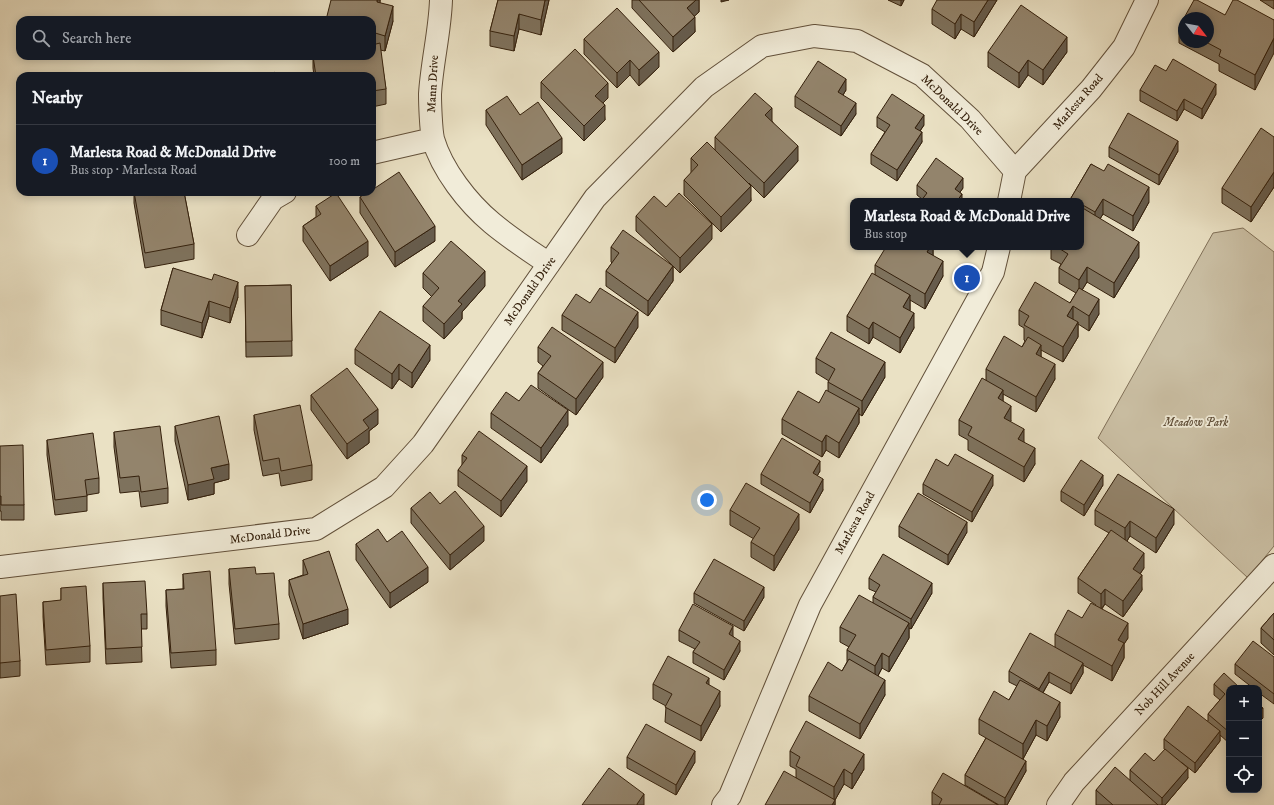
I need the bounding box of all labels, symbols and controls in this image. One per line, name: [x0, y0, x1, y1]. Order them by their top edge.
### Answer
north arrow: [1178, 12, 1214, 48]
search box: [16, 16, 376, 60]
icon: search: [30, 27, 52, 49]
text: Search here: [62, 29, 131, 48]
street label: Mann Drive: [424, 55, 442, 113]
street label: McDonald Drive: [918, 71, 986, 139]
street label: Marlesta Road: [1050, 71, 1106, 133]
text: Nearby: [32, 87, 82, 109]
text: Marlesta Road & McDonald Drive: [70, 143, 276, 162]
text: 1: [43, 153, 47, 169]
text: 100 m: [329, 153, 360, 169]
text: Bus stop · Marlesta Road: [70, 162, 197, 178]
popup: [850, 198, 1084, 250]
text: Marlesta Road & McDonald Drive: [864, 207, 1070, 226]
text: Bus stop: [864, 226, 907, 242]
street label: McDonald Drive: [501, 254, 559, 328]
pin: 1: [954, 263, 980, 293]
park label: Meadow Park: [1163, 415, 1228, 430]
street label: Marlesta Road: [832, 489, 878, 557]
your location: [697, 490, 717, 510]
street label: McDonald Drive: [229, 523, 311, 547]
street label: Nob Hill Avenue: [1132, 649, 1198, 719]
map controls: [1226, 685, 1262, 793]
button: +: [1226, 685, 1262, 721]
button: −: [1226, 721, 1262, 757]
button: locate: [1226, 757, 1262, 793]

